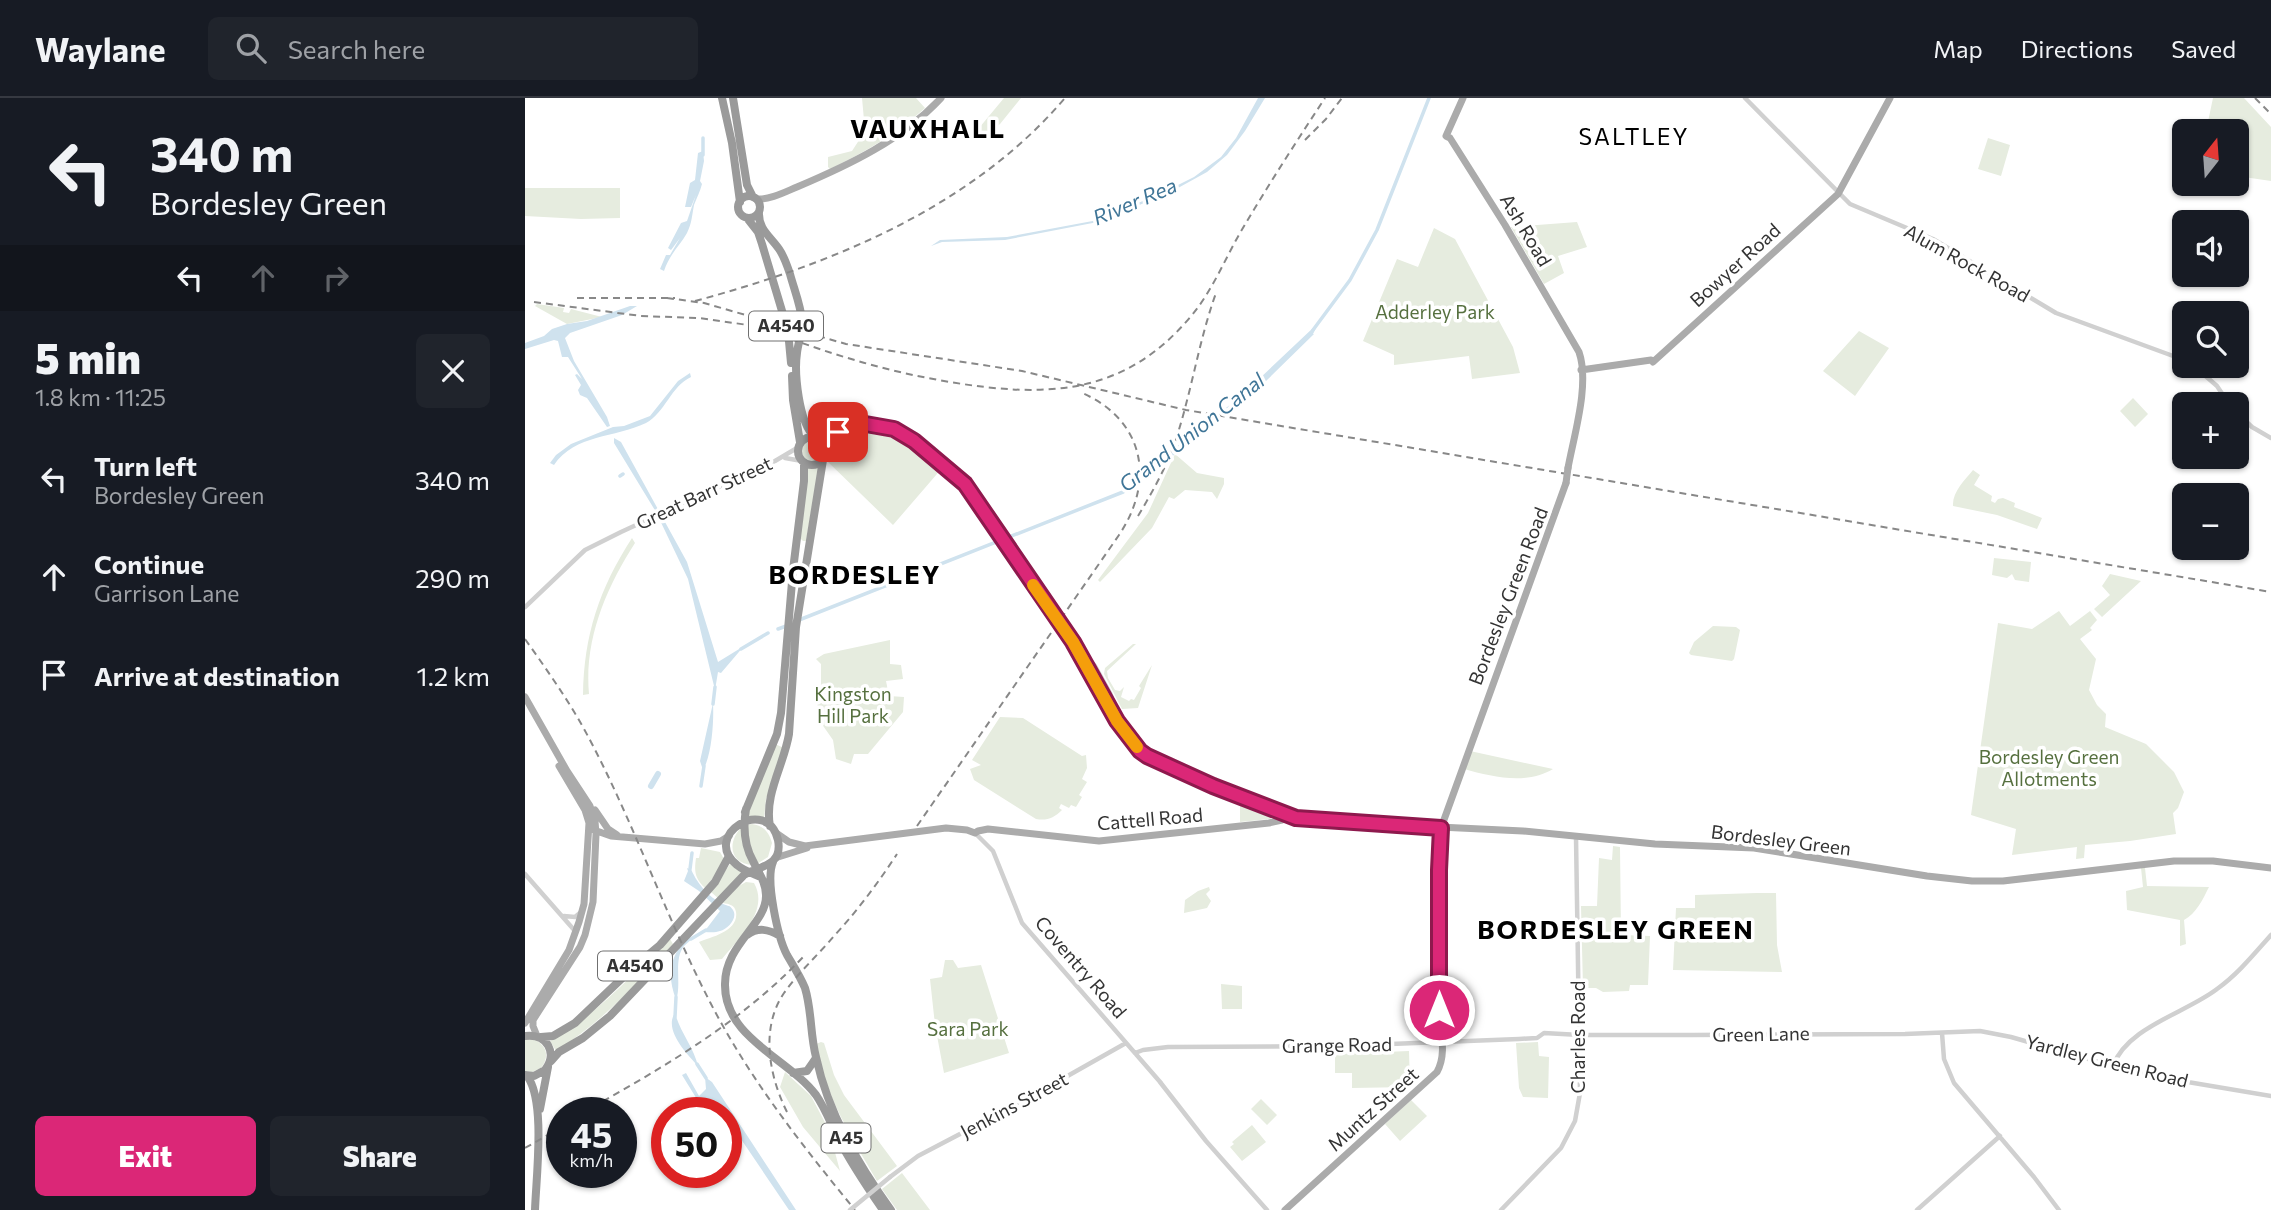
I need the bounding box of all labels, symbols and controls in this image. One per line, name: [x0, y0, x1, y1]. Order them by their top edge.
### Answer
search box: [208, 17, 698, 80]
text: Waylane: [35, 28, 166, 69]
icon: search: [232, 29, 270, 67]
text: Search here: [288, 33, 425, 64]
text: Map: [1933, 34, 1983, 63]
text: Directions: [2021, 34, 2133, 63]
text: Saved: [2171, 34, 2236, 63]
district label: VAUXHALL: [850, 112, 1006, 143]
north arrow: [2172, 119, 2249, 196]
map controls: [2172, 119, 2249, 560]
text: 340 m: [150, 122, 293, 182]
district label: SALTLEY: [1579, 122, 1689, 150]
icon: left: [35, 126, 126, 217]
water label: River Rea: [1089, 172, 1180, 230]
text: Bordesley Green: [150, 182, 387, 222]
street label: Ash Road: [1496, 189, 1557, 270]
button: sound: [2172, 210, 2249, 287]
street label: Bowyer Road: [1685, 218, 1785, 311]
street label: Alum Rock Road: [1900, 219, 2034, 307]
icon: left: [171, 259, 209, 297]
icon: ahead: [244, 259, 282, 297]
icon: right: [317, 259, 355, 297]
park label: Adderley Park: [1375, 300, 1495, 323]
button: search: [2172, 301, 2249, 378]
road number: A4540: [749, 311, 823, 340]
text: 5 min: [35, 331, 141, 383]
button: close: [416, 334, 490, 408]
water label: Grand Union Canal: [1113, 367, 1269, 496]
text: 1.8 km · 11:25: [35, 383, 166, 411]
button: +: [2172, 392, 2249, 469]
pin: [808, 402, 868, 462]
icon: arrive: [819, 413, 857, 451]
text: Turn left: [94, 450, 197, 481]
street label: Great Barr Street: [632, 451, 776, 534]
icon: left: [35, 460, 73, 498]
text: 340 m: [415, 464, 490, 495]
text: Bordesley Green: [94, 481, 264, 509]
button: −: [2172, 483, 2249, 560]
street label: Bordesley Green Road: [1463, 504, 1552, 688]
text: Continue: [94, 548, 204, 579]
icon: ahead: [35, 558, 73, 596]
district label: BORDESLEY: [769, 558, 941, 589]
text: 290 m: [415, 562, 490, 593]
text: Garrison Lane: [94, 579, 239, 607]
icon: arrive: [35, 656, 73, 694]
text: Arrive at destination: [94, 660, 340, 691]
text: 1.2 km: [417, 660, 490, 691]
park label: Kingston Hill Park: [814, 682, 892, 727]
park label: Bordesley Green Allotments: [1979, 745, 2119, 790]
street label: Cattell Road: [1096, 802, 1204, 835]
street label: Bordesley Green: [1710, 820, 1852, 859]
street label: Coventry Road: [1031, 911, 1132, 1022]
district label: BORDESLEY GREEN: [1477, 913, 1755, 944]
road number: A4540: [598, 952, 672, 980]
position arrow: [1402, 973, 1476, 1047]
street label: Charles Road: [1566, 981, 1589, 1093]
park label: Sara Park: [927, 1017, 1009, 1040]
street label: Green Lane: [1712, 1021, 1810, 1046]
street label: Yardley Green Road: [2023, 1029, 2191, 1092]
street label: Grange Road: [1282, 1032, 1392, 1057]
street label: Muntz Street: [1323, 1062, 1423, 1155]
street label: Jenkins Street: [956, 1066, 1072, 1143]
speed limit sign: 50: [651, 1097, 742, 1188]
text: 45: [571, 1112, 612, 1155]
button: Exit: [35, 1116, 256, 1196]
button: Share: [270, 1116, 490, 1196]
road number: A45: [821, 1124, 871, 1153]
text: km/h: [570, 1149, 613, 1171]

